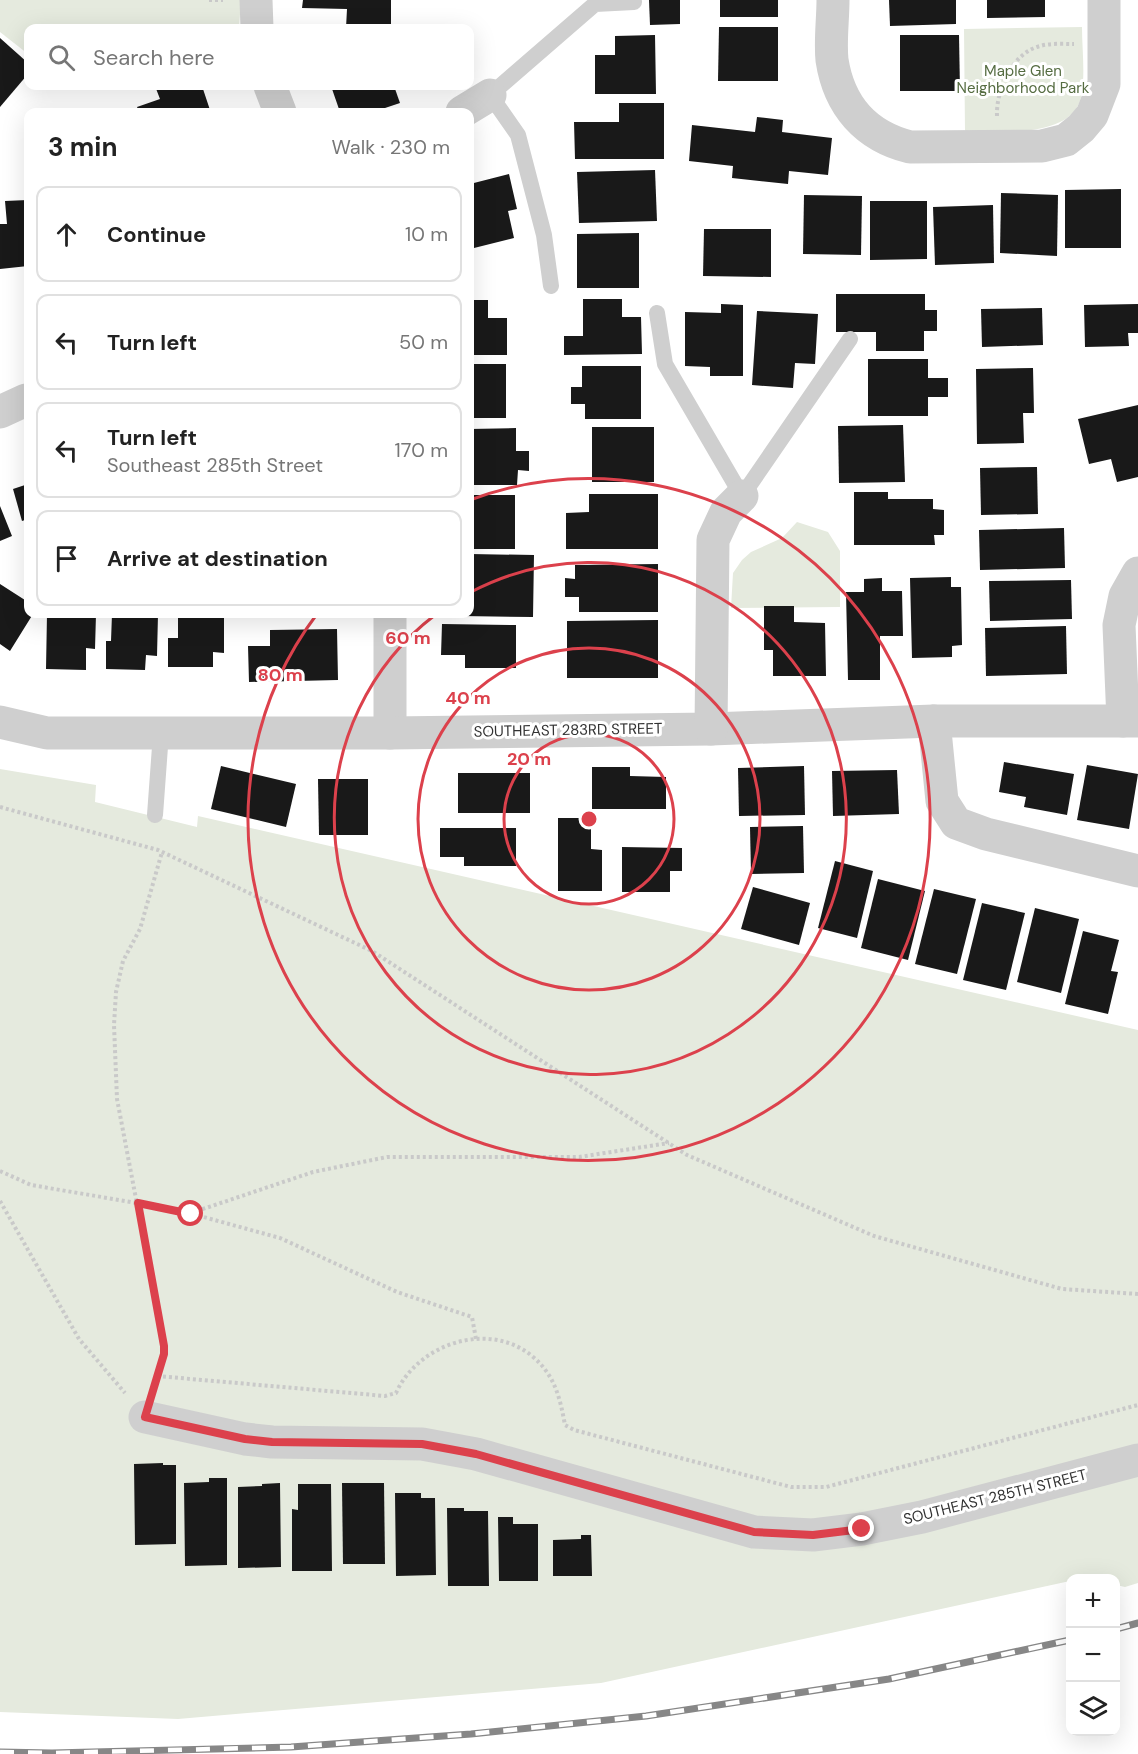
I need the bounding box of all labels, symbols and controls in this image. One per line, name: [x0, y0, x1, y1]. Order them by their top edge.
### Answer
search box: [24, 24, 474, 90]
icon: search: [45, 41, 78, 74]
text: Search here: [93, 43, 214, 72]
park label: Maple Glen Neighborhood Park: [957, 61, 1090, 98]
text: 3 min: [48, 130, 117, 164]
text: Walk · 230 m: [331, 134, 450, 160]
icon: ahead: [50, 218, 83, 251]
text: Continue: [107, 220, 206, 249]
text: 10 m: [405, 221, 448, 247]
icon: left: [50, 326, 83, 359]
text: Turn left: [107, 328, 197, 357]
text: 50 m: [399, 329, 448, 355]
text: Turn left: [107, 423, 197, 452]
icon: left: [50, 434, 83, 467]
text: 170 m: [395, 437, 448, 463]
text: Southeast 285th Street: [107, 452, 323, 478]
icon: arrive: [50, 542, 83, 575]
text: Arrive at destination: [107, 544, 328, 573]
text: 60 m: [385, 626, 431, 650]
text: 80 m: [257, 663, 303, 687]
text: 40 m: [445, 686, 491, 710]
street label: SOUTHEAST 283RD STREET: [473, 718, 663, 742]
text: 20 m: [507, 747, 551, 771]
centre of rings: [579, 809, 599, 829]
route start: [177, 1200, 203, 1226]
street label: SOUTHEAST 285TH STREET: [901, 1465, 1089, 1529]
route end: [848, 1515, 874, 1541]
map controls: [1066, 1574, 1120, 1736]
button: +: [1066, 1574, 1120, 1628]
button: −: [1066, 1628, 1120, 1682]
button: layers: [1066, 1682, 1120, 1736]

